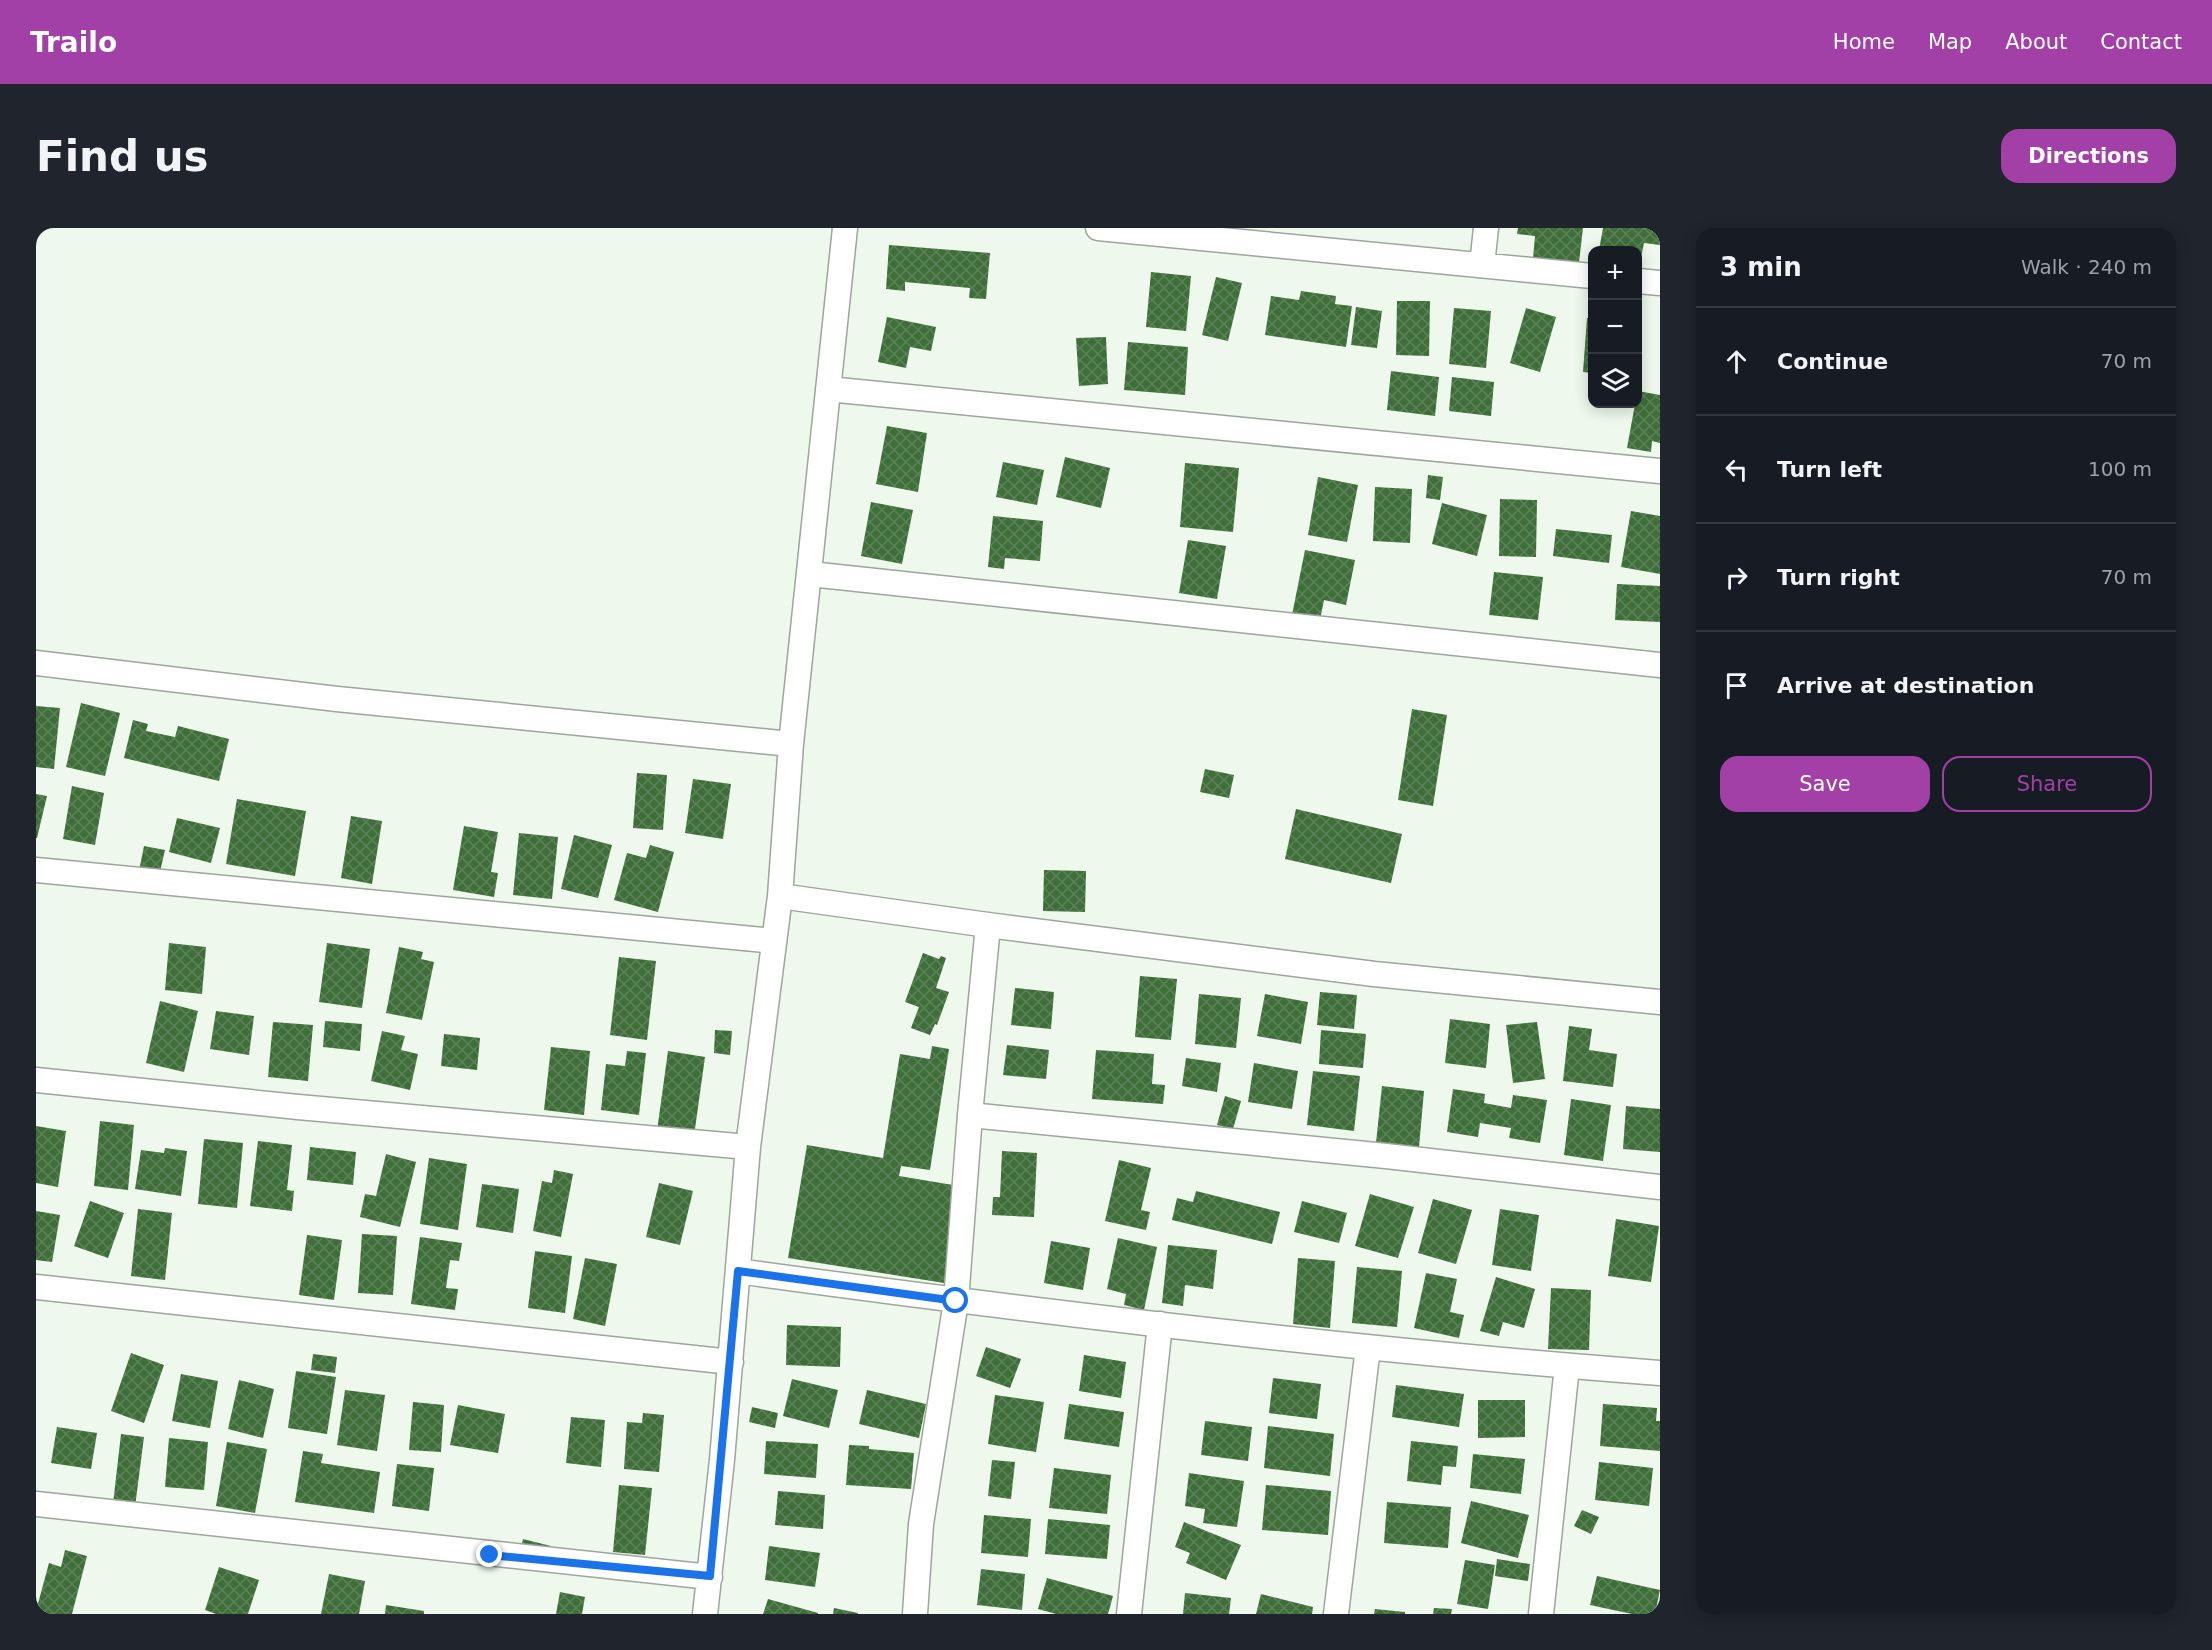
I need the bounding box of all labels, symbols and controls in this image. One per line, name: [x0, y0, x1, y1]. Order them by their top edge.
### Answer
text: Trailo: [30, 26, 117, 59]
text: Home: [1833, 30, 1895, 54]
text: Map: [1928, 30, 1972, 54]
text: About: [2005, 30, 2067, 54]
text: Contact: [2100, 30, 2182, 54]
button: Directions: [2001, 129, 2176, 183]
text: Find us: [36, 132, 209, 181]
map controls: [1588, 246, 1642, 408]
button: +: [1588, 246, 1642, 300]
text: 3 min: [1720, 252, 1802, 282]
text: Walk · 240 m: [2021, 255, 2152, 279]
button: −: [1588, 300, 1642, 354]
icon: ahead: [1720, 345, 1753, 378]
text: Continue: [1777, 349, 1888, 374]
text: 70 m: [2101, 349, 2152, 373]
button: layers: [1588, 354, 1642, 408]
icon: left: [1720, 453, 1753, 486]
text: Turn left: [1777, 457, 1882, 482]
text: 100 m: [2088, 457, 2152, 481]
icon: right: [1720, 561, 1753, 594]
text: Turn right: [1777, 565, 1900, 590]
text: 70 m: [2101, 565, 2152, 589]
icon: arrive: [1720, 669, 1753, 702]
text: Arrive at destination: [1777, 673, 2034, 698]
button: Save: [1720, 756, 1930, 812]
button: Share: [1942, 756, 2152, 812]
route start: [942, 1287, 968, 1313]
route end: [476, 1541, 502, 1567]

